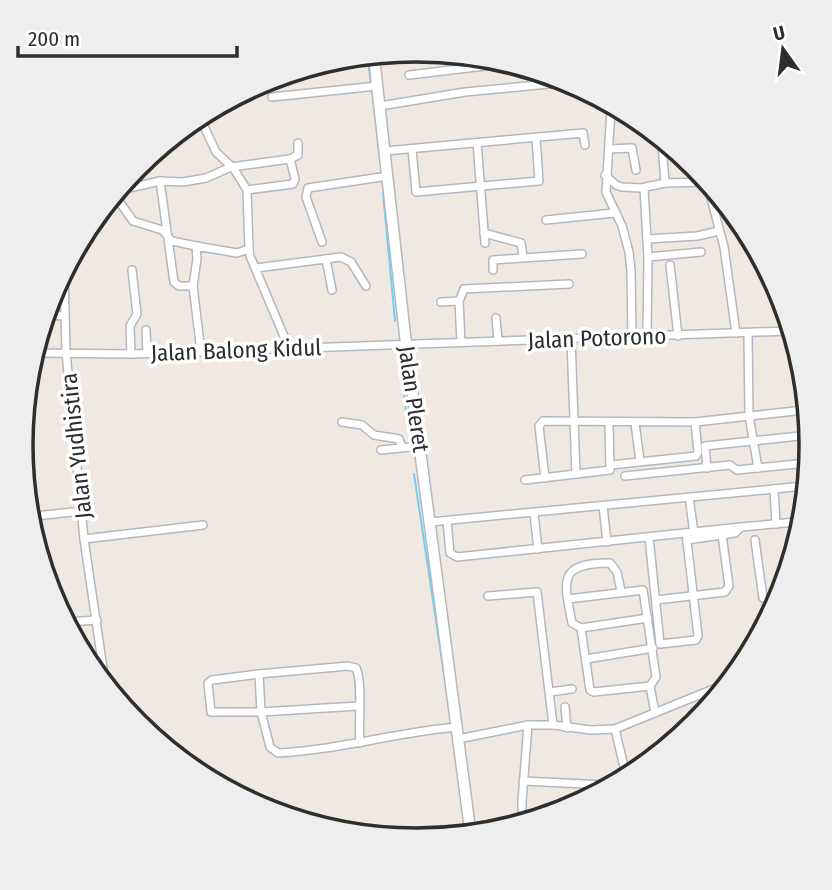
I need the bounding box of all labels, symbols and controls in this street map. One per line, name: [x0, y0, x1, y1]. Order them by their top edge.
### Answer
scale bar: [18, 14, 236, 58]
north arrow: [748, 14, 818, 84]
text: U: [771, 20, 787, 45]
text: 200 m: [28, 26, 80, 52]
street label: Jalan Potorono: [527, 322, 667, 354]
street label: Jalan Balong Kidul: [150, 333, 322, 367]
street label: Jalan Pleret: [393, 344, 435, 455]
street label: Jalan Yudhistira: [54, 372, 98, 520]

